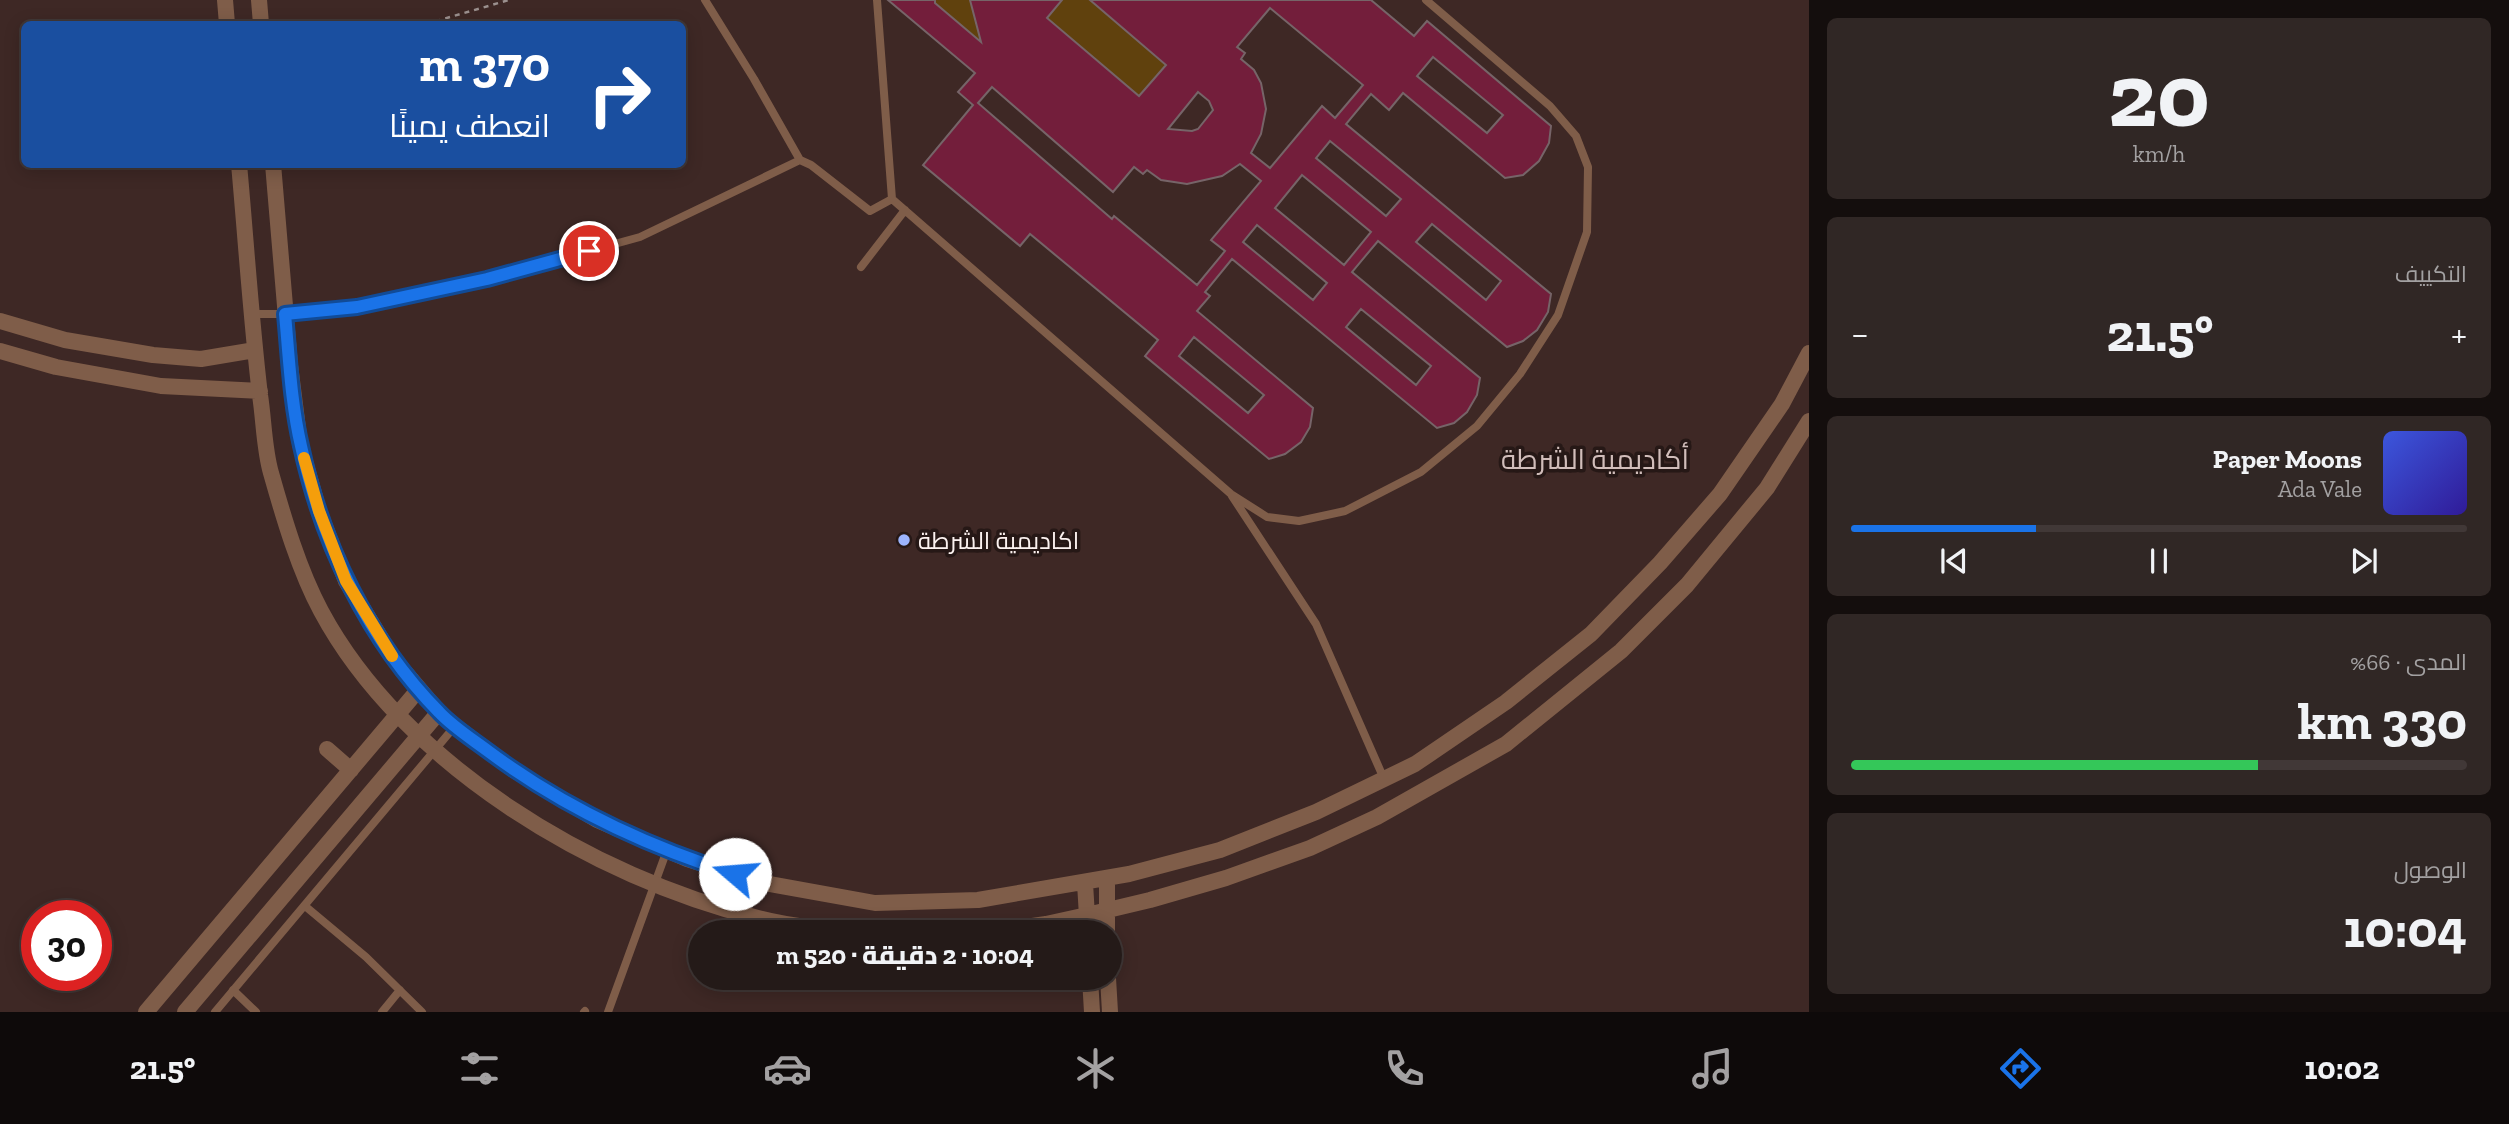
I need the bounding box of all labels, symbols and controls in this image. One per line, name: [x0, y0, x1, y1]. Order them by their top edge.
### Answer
text: 370 m: [419, 35, 550, 94]
text: 20: [2108, 40, 2210, 149]
icon: right: [574, 49, 665, 140]
text: انعطف يمينًا: [389, 107, 550, 145]
text: km/h: [2133, 140, 2185, 168]
pin: [559, 221, 619, 281]
icon: arrive: [570, 232, 608, 270]
text: التكييف: [2395, 260, 2467, 288]
text: 21.5°: [2106, 302, 2213, 364]
text: −: [1851, 311, 1869, 357]
text: +: [2451, 311, 2467, 357]
district label: أكاديمية الشرطة: [1501, 442, 1689, 476]
text: Paper Moons: [2213, 443, 2362, 475]
text: Ada Vale: [2278, 475, 2362, 503]
place label: اكاديمية الشرطة: [918, 526, 1079, 555]
marker: اكاديمية الشرطة: [896, 532, 912, 548]
icon: previous: [1935, 542, 1973, 580]
icon: pause: [2140, 542, 2178, 580]
icon: next: [2345, 542, 2383, 580]
text: المدى · 66%: [2350, 648, 2467, 676]
text: 330 km: [2298, 690, 2467, 752]
position arrow: [698, 837, 772, 911]
text: الوصول: [2394, 856, 2467, 884]
text: 10:04: [2344, 898, 2467, 960]
speed limit sign: 30: [21, 900, 112, 991]
text: 10:04 · 2 دقيقة · 520 m: [776, 939, 1034, 971]
icon: filters: [455, 1044, 504, 1093]
icon: car: [763, 1044, 812, 1093]
icon: climate: [1071, 1044, 1120, 1093]
icon: phone: [1380, 1044, 1429, 1093]
icon: music: [1688, 1044, 1737, 1093]
icon: directions: [1996, 1044, 2045, 1093]
text: 21.5°: [130, 1049, 195, 1087]
text: 10:02: [2304, 1049, 2379, 1087]

